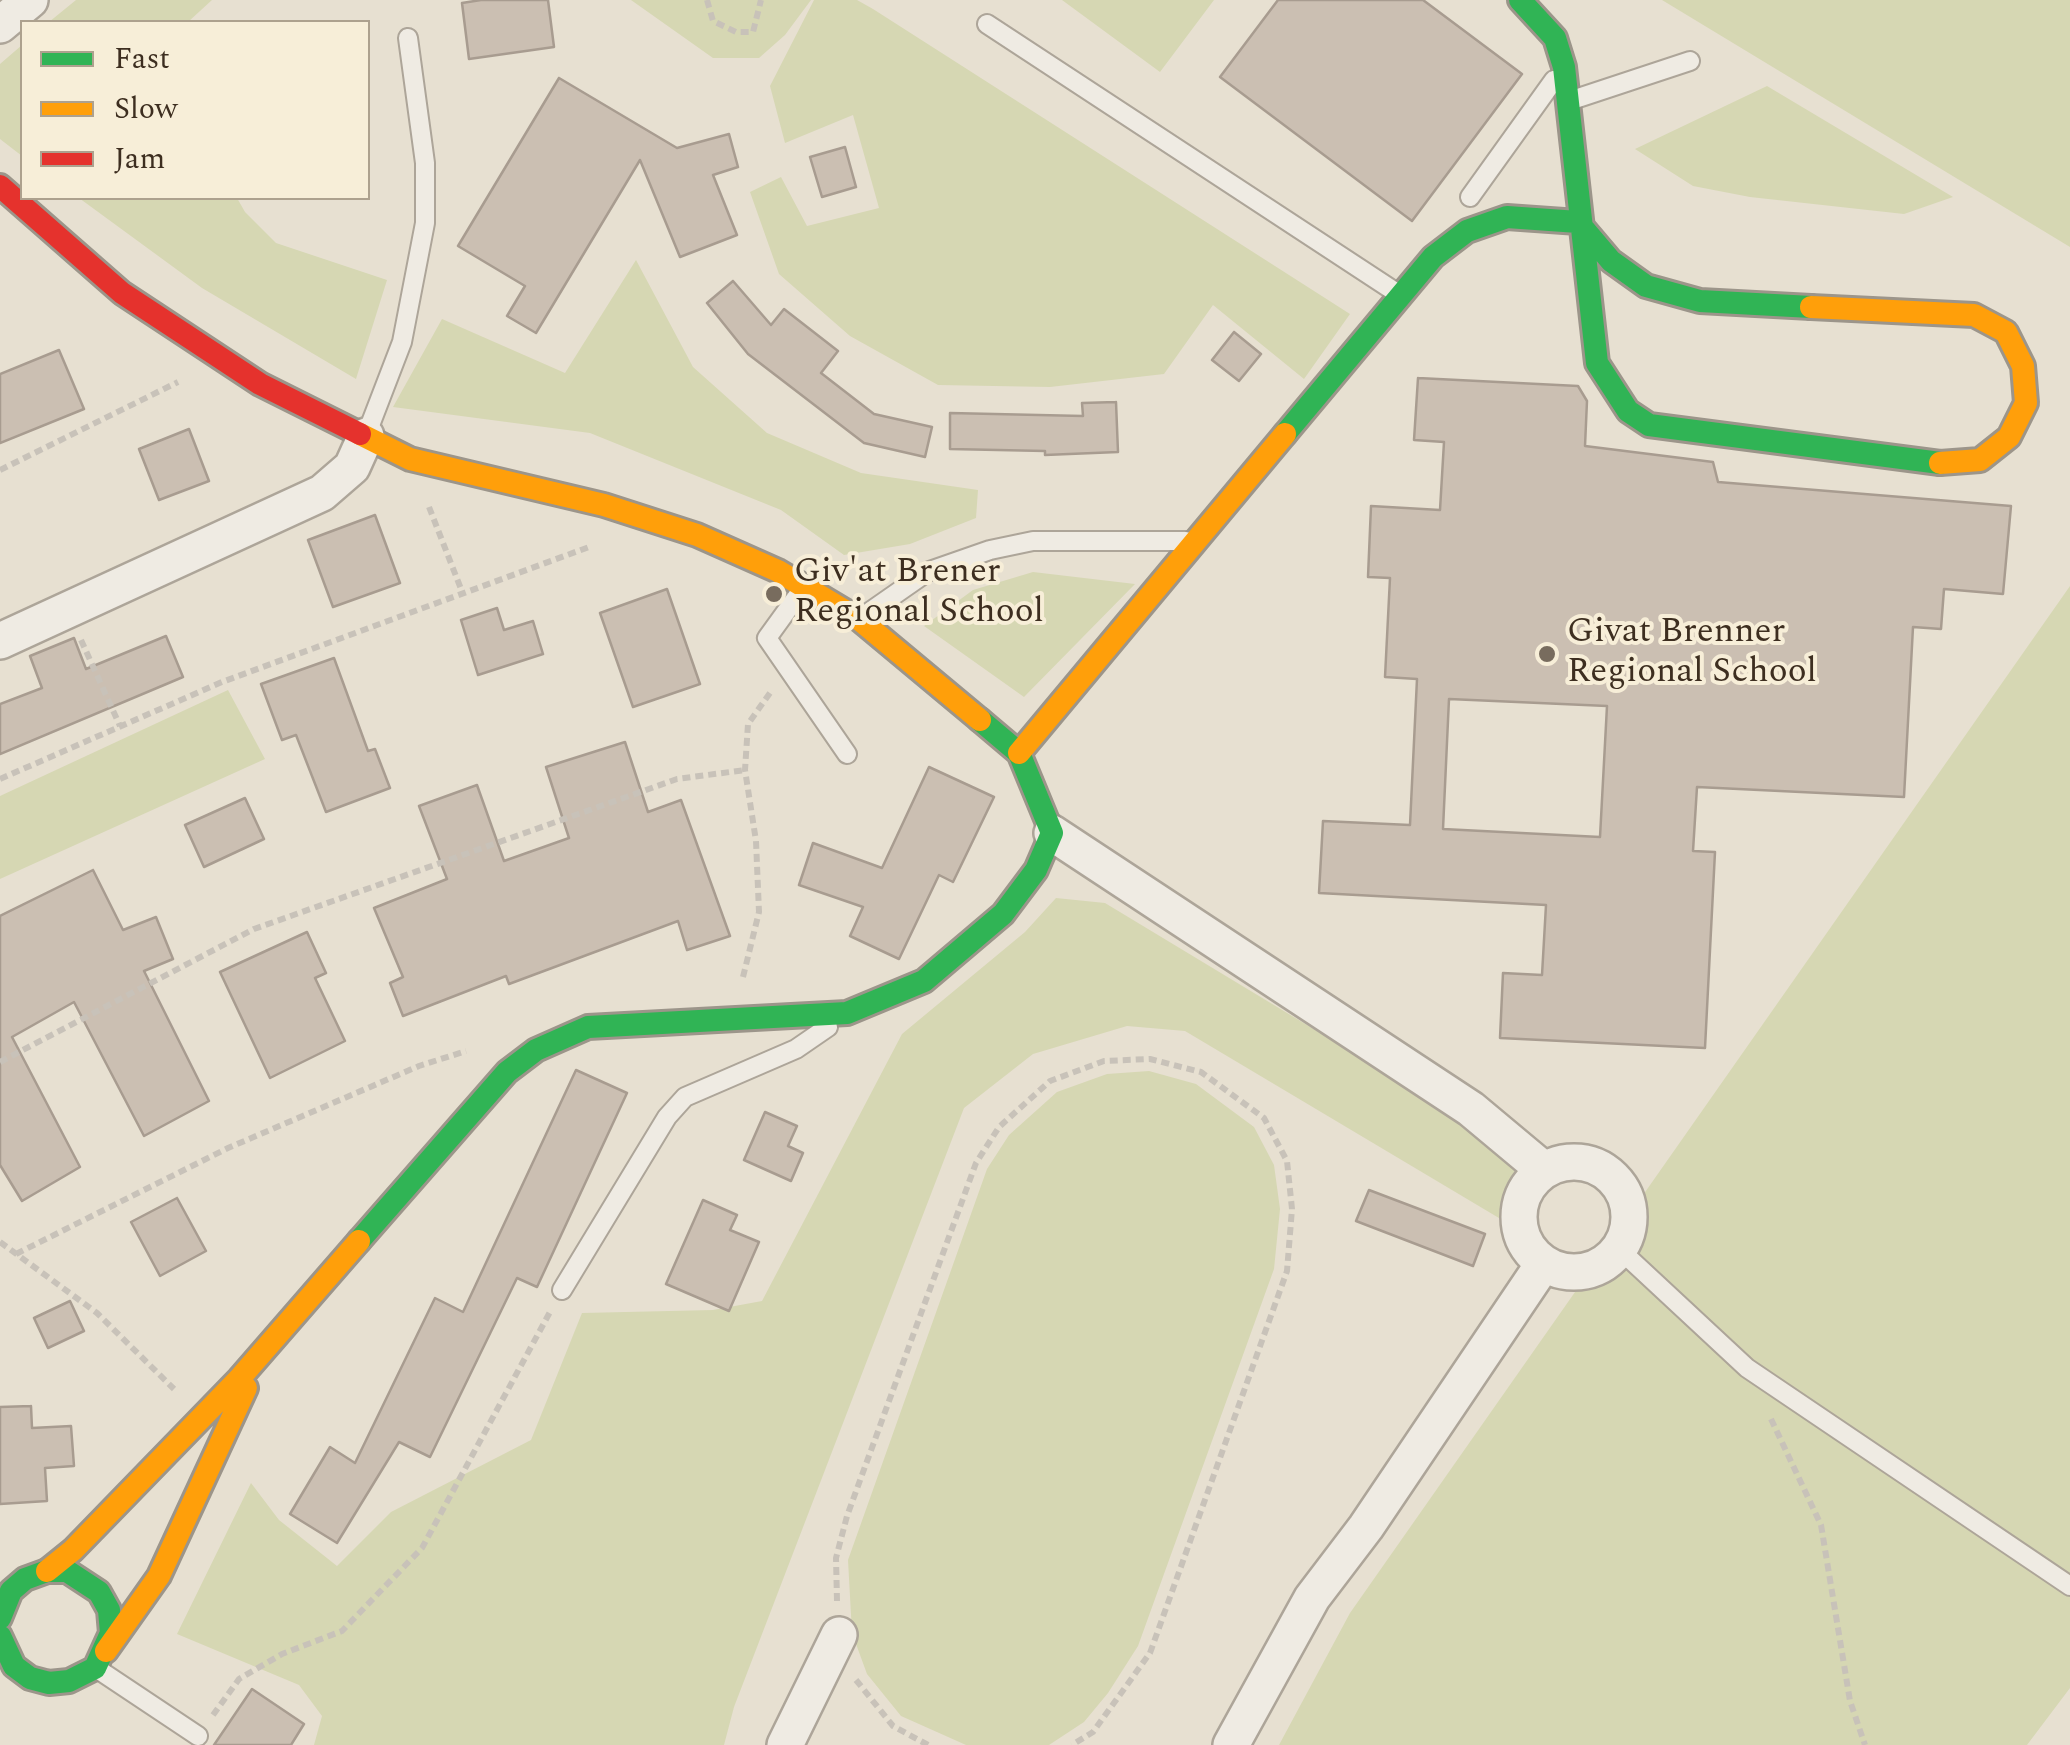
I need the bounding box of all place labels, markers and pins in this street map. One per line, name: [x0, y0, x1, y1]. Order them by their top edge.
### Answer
place label: Giv'at Brener Regional School: [794, 553, 1044, 635]
marker: Giv'at Brener Regional School: [763, 583, 785, 605]
place label: Givat Brenner Regional School: [1567, 613, 1817, 695]
marker: Givat Brenner Regional School: [1536, 643, 1558, 665]

